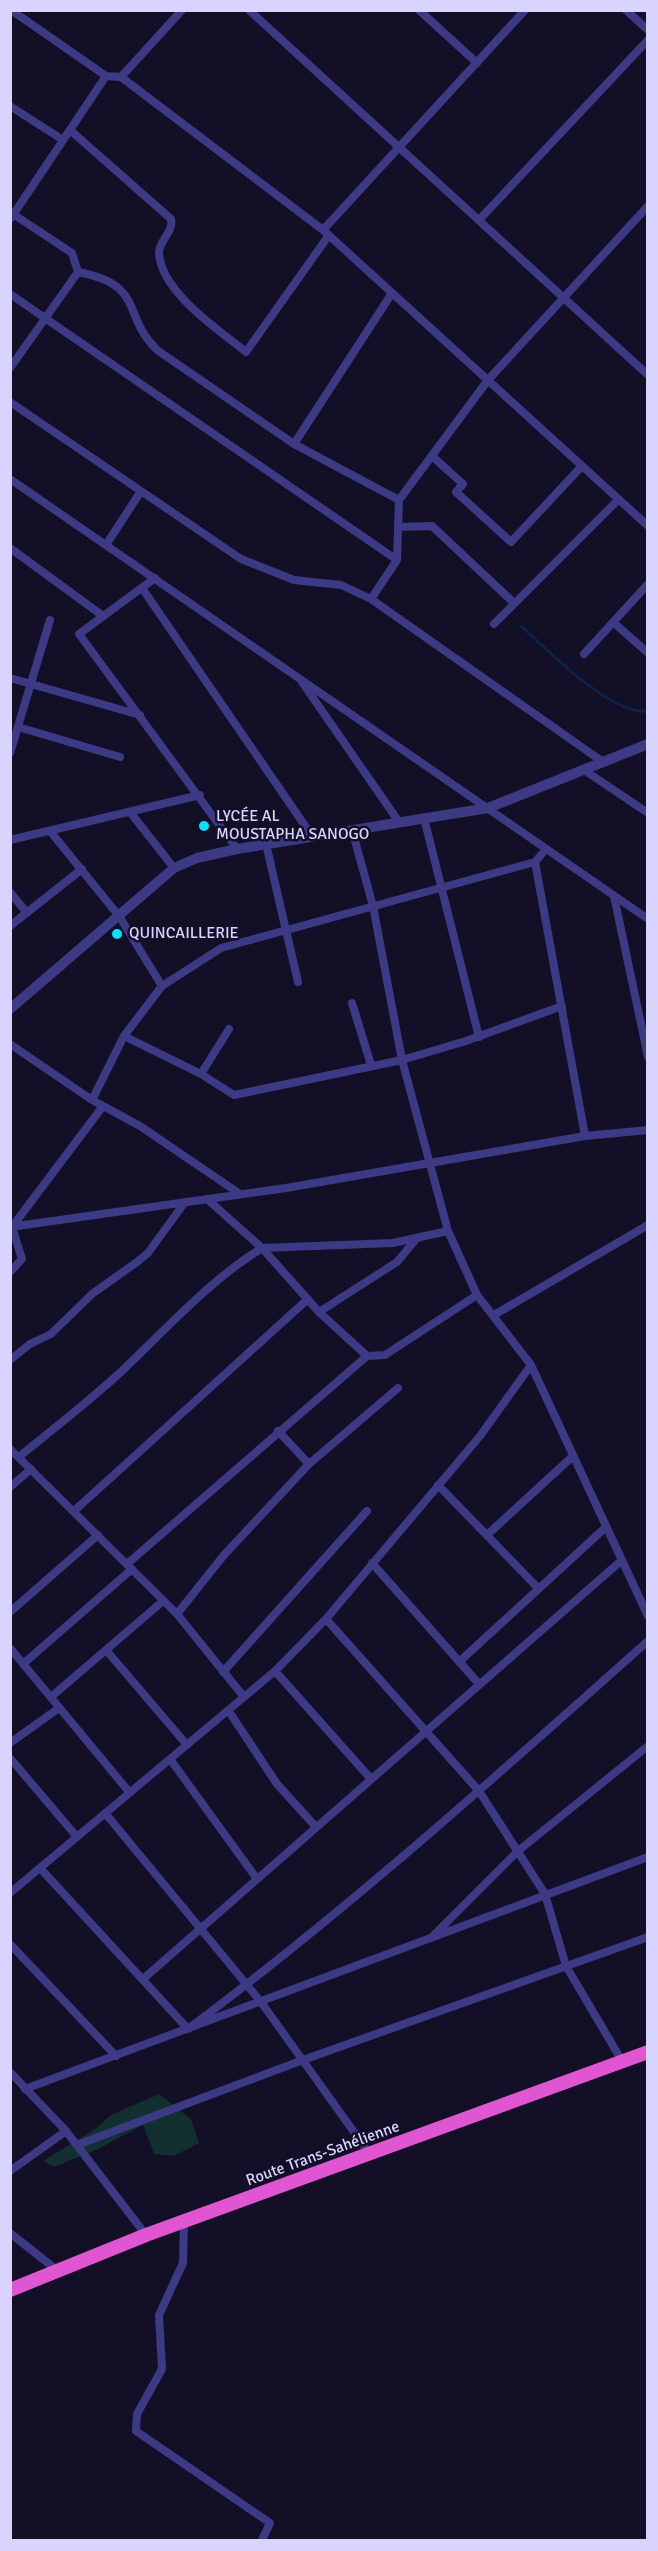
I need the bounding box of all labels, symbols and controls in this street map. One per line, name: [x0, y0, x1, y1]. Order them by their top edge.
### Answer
place label: LYCÉE AL MOUSTAPHA SANOGO: [216, 807, 369, 845]
marker: LYCÉE AL MOUSTAPHA SANOGO: [197, 819, 211, 833]
place label: QUINCAILLERIE: [129, 924, 239, 944]
marker: QUINCAILLERIE: [110, 927, 124, 941]
street label: Route Trans-Sahélienne: [244, 2117, 402, 2191]

